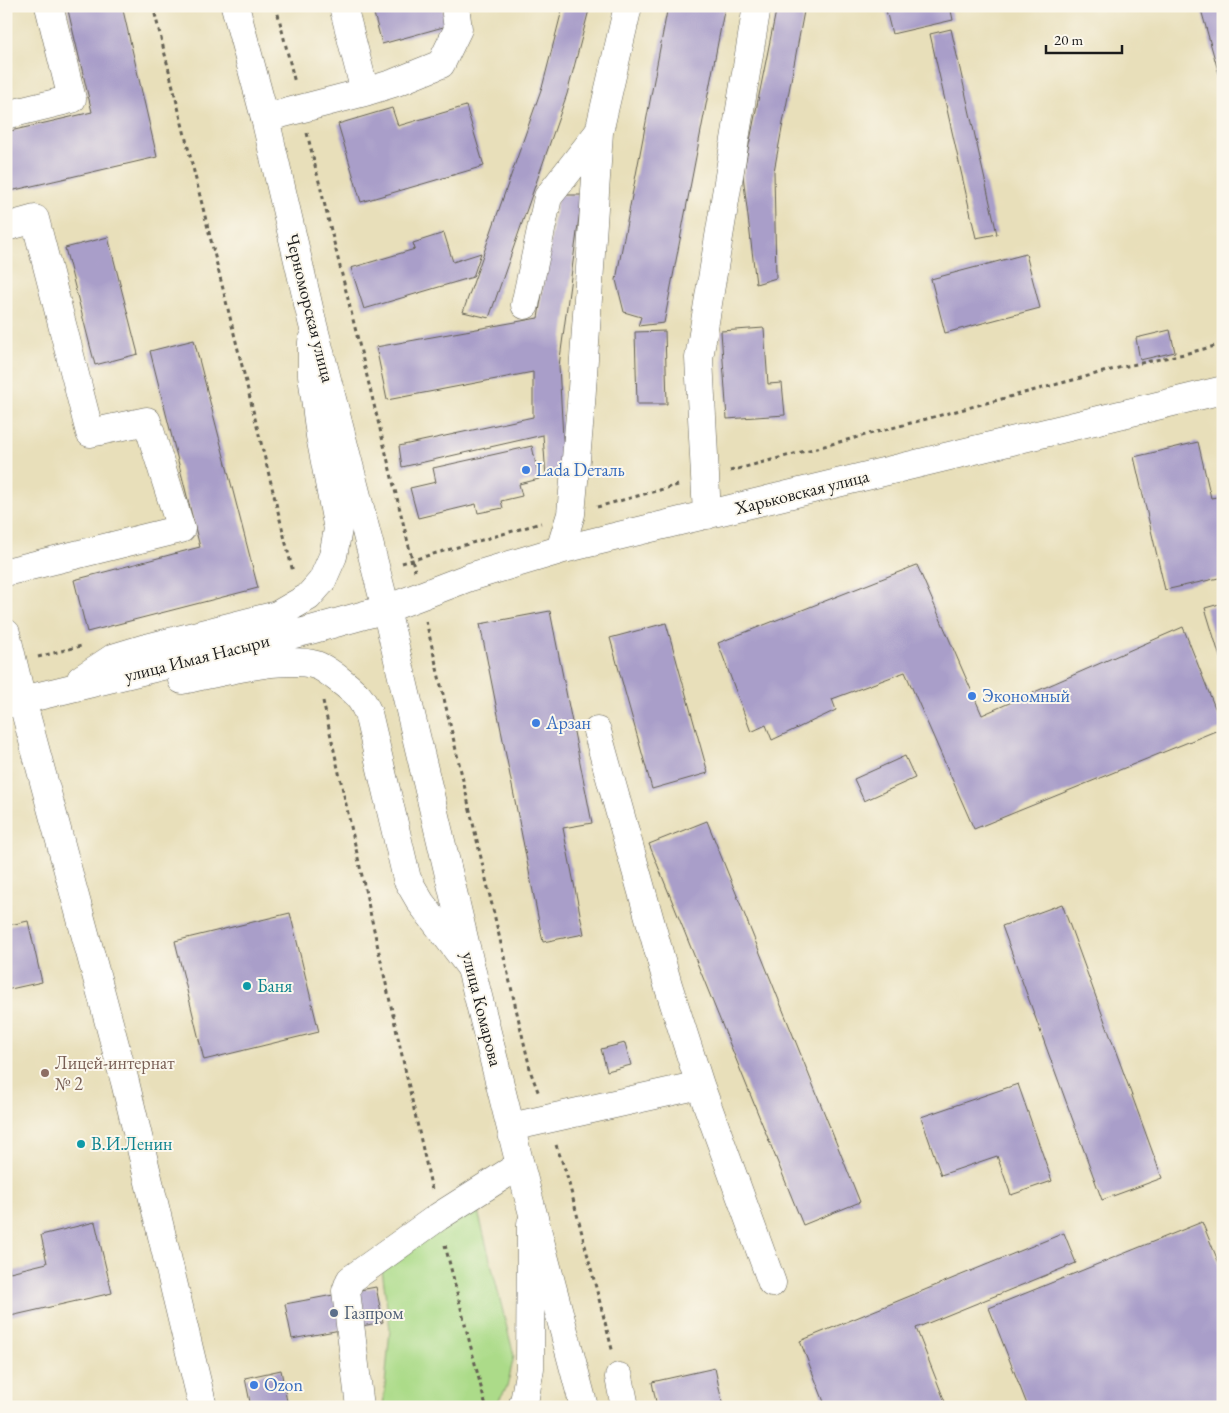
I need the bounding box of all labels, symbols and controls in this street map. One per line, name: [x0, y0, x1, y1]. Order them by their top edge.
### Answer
scale bar: [1046, 22, 1123, 54]
text: 20 m: [1054, 30, 1083, 49]
street label: Черноморская улица: [281, 231, 340, 385]
place label: Lada Dеталь: [536, 458, 625, 481]
marker: Lada Dеталь: [520, 464, 532, 476]
street label: Харьковская улица: [732, 464, 872, 520]
street label: улица Имая Насыри: [122, 628, 272, 687]
place label: Экономный: [982, 684, 1071, 707]
marker: Экономный: [966, 690, 978, 702]
place label: Арзан: [545, 711, 591, 734]
marker: Арзан: [530, 717, 542, 729]
street label: улица Комарова: [457, 949, 508, 1069]
place label: Баня: [257, 974, 292, 997]
marker: Баня: [241, 980, 253, 992]
place label: Лицей-интернат № 2: [55, 1051, 175, 1095]
marker: Лицей-интернат № 2: [39, 1067, 51, 1079]
place label: В.И.Ленин: [91, 1132, 172, 1155]
marker: В.И.Ленин: [75, 1138, 87, 1150]
place label: Газпром: [344, 1301, 404, 1324]
marker: Газпром: [328, 1307, 340, 1319]
place label: Ozon: [264, 1373, 303, 1396]
marker: Ozon: [248, 1379, 260, 1391]

